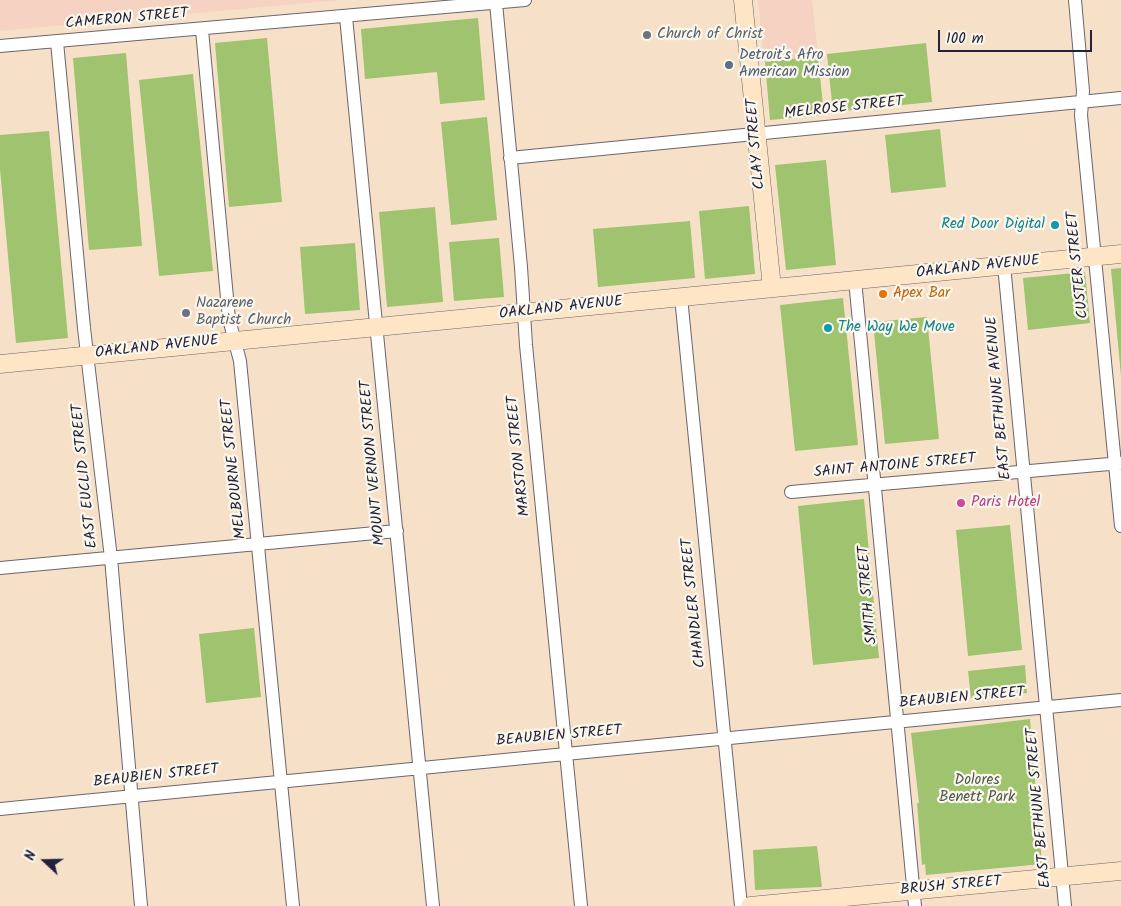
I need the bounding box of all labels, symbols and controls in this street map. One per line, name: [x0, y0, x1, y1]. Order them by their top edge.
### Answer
street label: CAMERON STREET: [65, 6, 189, 34]
scale bar: [941, 20, 1095, 52]
place label: Church of Christ: [657, 26, 763, 44]
text: 100 m: [946, 27, 984, 51]
marker: Church of Christ: [641, 29, 653, 41]
place label: Detroit's Afro American Mission: [739, 47, 850, 82]
marker: Detroit's Afro American Mission: [723, 59, 735, 71]
street label: MELROSE STREET: [783, 94, 905, 124]
street label: CLAY STREET: [744, 98, 770, 190]
street label: CUSTER STREET: [1064, 210, 1094, 320]
place label: Red Door Digital: [941, 216, 1045, 234]
marker: Red Door Digital: [1049, 219, 1061, 231]
street label: OAKLAND AVENUE: [915, 253, 1041, 283]
place label: Apex Bar: [893, 285, 950, 303]
marker: Apex Bar: [877, 288, 889, 300]
street label: OAKLAND AVENUE: [498, 294, 624, 324]
place label: Nazarene Baptist Church: [196, 295, 291, 330]
marker: Nazarene Baptist Church: [180, 307, 192, 319]
street label: EAST BETHUNE AVENUE: [984, 316, 1016, 480]
place label: The Way We Move: [838, 319, 955, 337]
marker: The Way We Move: [822, 322, 834, 334]
street label: OAKLAND AVENUE: [94, 333, 220, 363]
street label: MOUNT VERNON STREET: [358, 380, 390, 546]
street label: MARSTON STREET: [505, 395, 535, 517]
street label: MELBOURNE STREET: [219, 398, 251, 540]
street label: EAST EUCLID STREET: [69, 403, 103, 549]
street label: SAINT ANTOINE STREET: [813, 451, 977, 483]
place label: Paris Hotel: [971, 494, 1040, 512]
marker: Paris Hotel: [955, 497, 967, 509]
street label: CHANDLER STREET: [679, 537, 711, 669]
street label: SMITH STREET: [856, 545, 882, 645]
street label: BEAUBIEN STREET: [899, 685, 1025, 713]
street label: BEAUBIEN STREET: [496, 723, 622, 751]
street label: EAST BETHUNE STREET: [1024, 727, 1056, 889]
street label: BEAUBIEN STREET: [92, 761, 220, 793]
park label: Dolores Benett Park: [939, 772, 1015, 807]
north arrow: [20, 836, 70, 886]
text: N: [19, 848, 43, 864]
street label: BRUSH STREET: [900, 874, 1002, 900]

